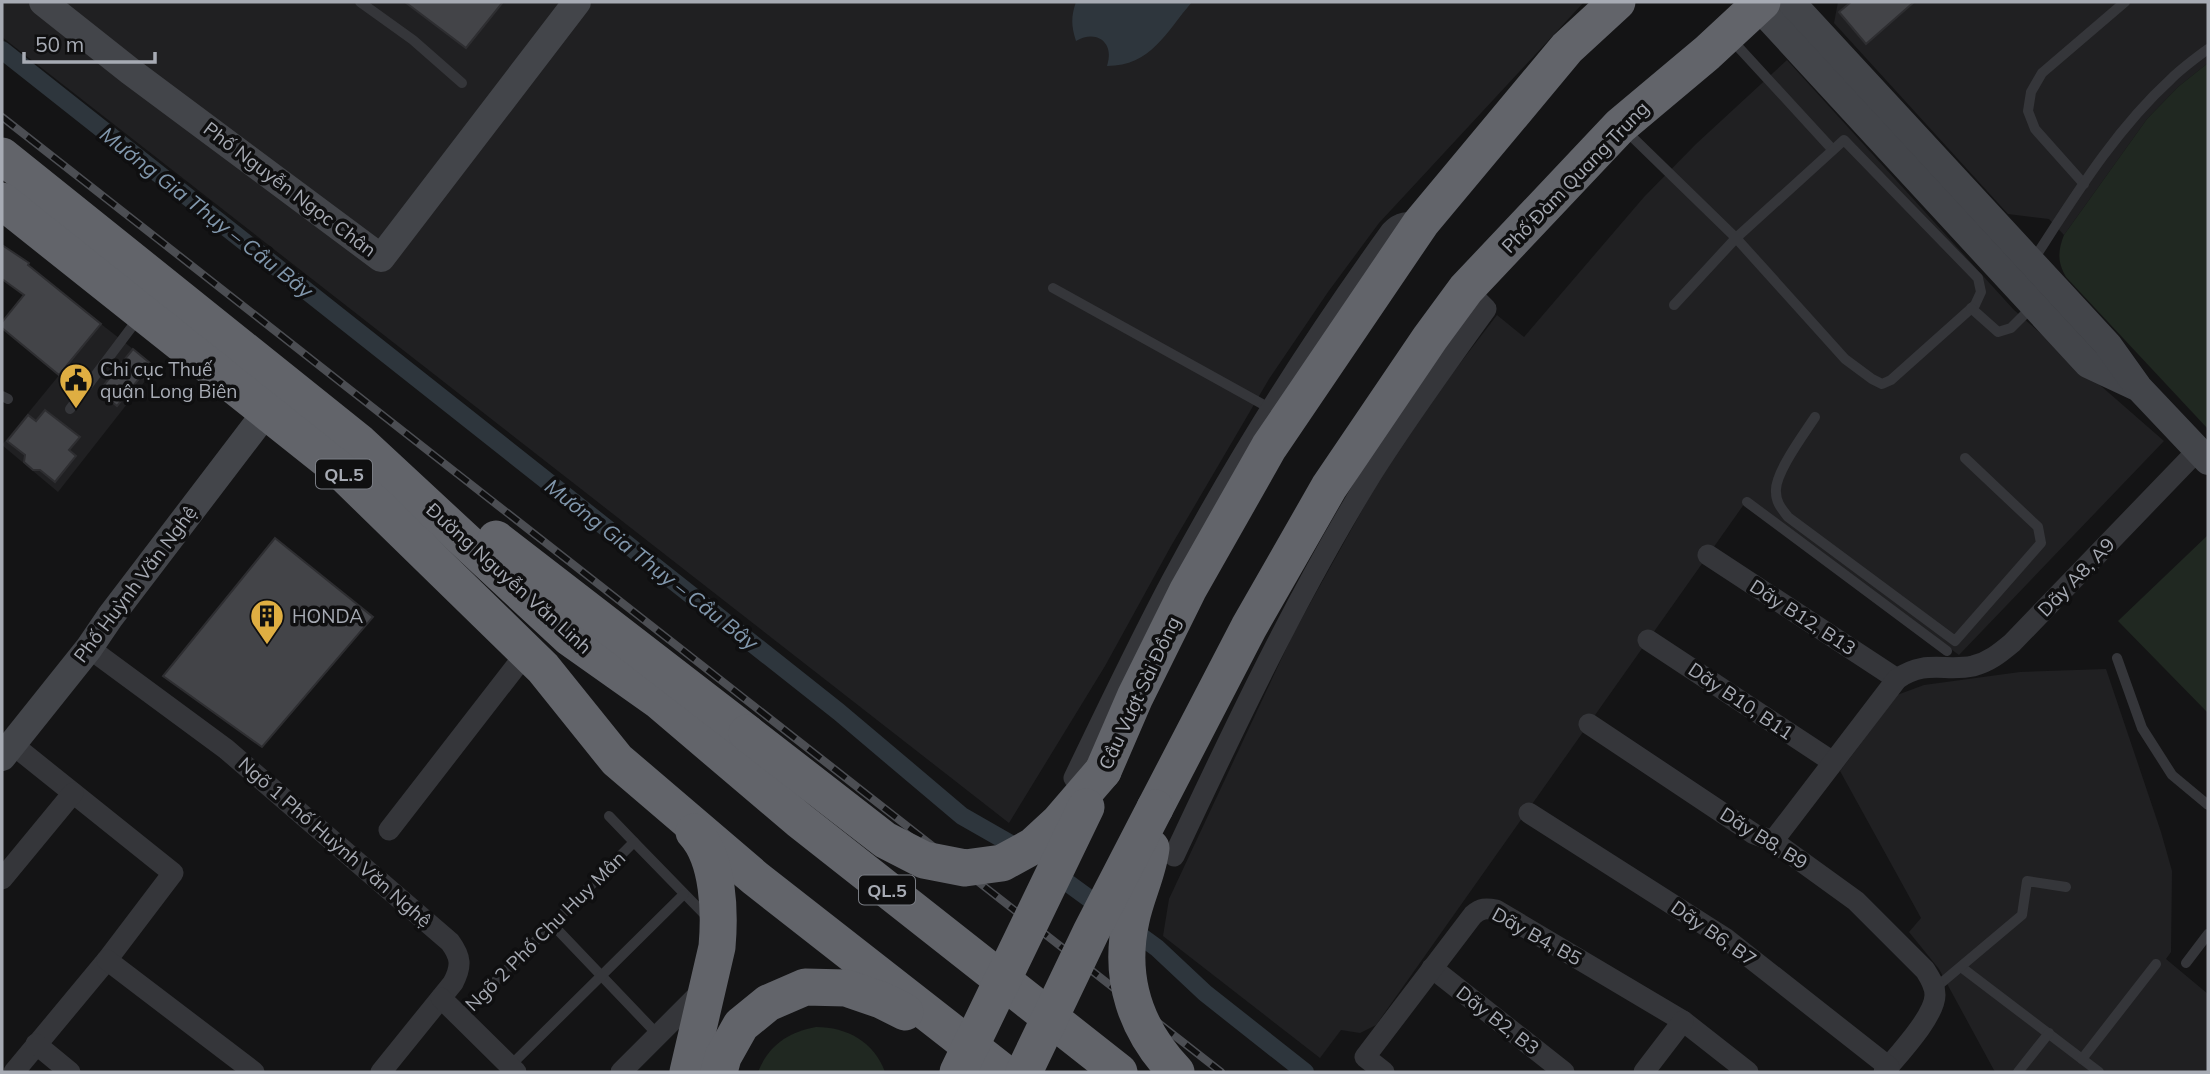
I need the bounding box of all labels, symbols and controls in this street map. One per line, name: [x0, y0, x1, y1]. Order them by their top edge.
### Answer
scale bar: [24, 21, 156, 65]
text: 50 m: [35, 31, 84, 57]
street label: Phố Đàm Quang Trung: [1496, 96, 1654, 258]
street label: Phố Nguyễn Ngọc Chân: [199, 116, 381, 262]
water label: Mương Gia Thụy – Cầu Bây: [95, 121, 319, 304]
place label: Chi cục Thuế quận Long Biên: [100, 357, 237, 403]
public building icon: Chi cục Thuế quận Long Biên: [57, 361, 95, 410]
road number: QL.5: [316, 460, 372, 488]
water label: Mương Gia Thụy – Cầu Bây: [540, 473, 764, 656]
street label: Đường Nguyễn Văn Linh: [421, 497, 597, 659]
street label: Phố Huỳnh Văn Nghệ: [68, 501, 202, 667]
street label: Dãy A8, A9: [2032, 532, 2120, 622]
street label: Dãy B12, B13: [1746, 574, 1860, 660]
building icon: HONDA: [248, 597, 286, 646]
place label: HONDA: [292, 604, 363, 628]
street label: Cầu Vượt Sài Đồng: [1093, 613, 1185, 773]
street label: Dãy B10, B11: [1684, 657, 1798, 745]
street label: Ngõ 1 Phố Huỳnh Văn Nghệ: [234, 752, 436, 932]
street label: Dãy B8, B9: [1716, 802, 1812, 874]
street label: Ngõ 2 Phố Chu Huy Mân: [460, 846, 630, 1016]
road number: QL.5: [859, 876, 915, 904]
street label: Dãy B6, B7: [1667, 895, 1761, 971]
street label: Dãy B4, B5: [1488, 902, 1586, 970]
street label: Dãy B2, B3: [1452, 980, 1544, 1060]

